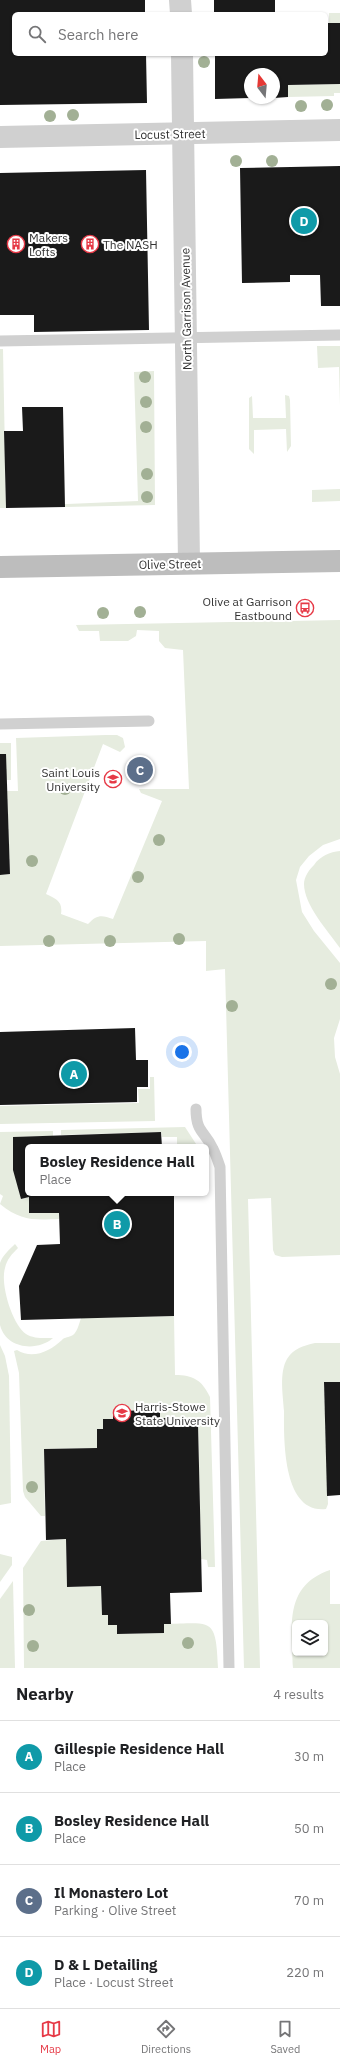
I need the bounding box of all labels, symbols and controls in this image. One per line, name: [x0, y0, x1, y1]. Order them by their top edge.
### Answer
search box: [12, 12, 328, 56]
icon: search: [26, 23, 48, 45]
text: Search here: [58, 25, 138, 44]
north arrow: [244, 68, 280, 104]
street label: Locust Street: [134, 126, 206, 142]
pin: D: [291, 206, 317, 236]
place label: Makers Lofts: [29, 230, 68, 259]
building icon: Makers Lofts: [6, 234, 26, 254]
building icon: The NASH: [80, 234, 100, 254]
place label: The NASH: [103, 237, 158, 252]
street label: North Garrison Avenue: [177, 247, 195, 370]
street label: Olive Street: [138, 556, 202, 572]
place label: Olive at Garrison Eastbound: [203, 594, 292, 623]
bus stop icon: Olive at Garrison Eastbound: [295, 598, 315, 618]
pin: C: [127, 755, 153, 785]
place label: Saint Louis University: [41, 765, 100, 794]
school or university icon: Saint Louis University: [103, 769, 123, 789]
your location: [172, 1042, 192, 1062]
pin: A: [61, 1059, 87, 1089]
popup: [25, 1144, 209, 1196]
text: Bosley Residence Hall: [39, 1152, 195, 1171]
text: Place: [39, 1171, 71, 1188]
pin: B: [104, 1209, 130, 1239]
place label: Harris-Stowe State University: [135, 1399, 220, 1428]
school or university icon: Harris-Stowe State University: [112, 1403, 132, 1423]
map controls: [292, 1620, 328, 1656]
button: layers: [292, 1620, 328, 1656]
text: Nearby: [16, 1683, 74, 1705]
text: 4 results: [273, 1686, 324, 1703]
text: Gillespie Residence Hall: [54, 1739, 224, 1758]
text: A: [25, 1748, 33, 1765]
text: 30 m: [294, 1748, 324, 1765]
text: Place: [54, 1758, 86, 1775]
text: Bosley Residence Hall: [54, 1811, 209, 1830]
text: B: [25, 1820, 33, 1837]
text: 50 m: [294, 1820, 324, 1837]
text: Place: [54, 1830, 86, 1847]
text: Il Monastero Lot: [54, 1883, 168, 1902]
text: C: [25, 1892, 33, 1909]
text: 70 m: [294, 1892, 324, 1909]
text: Parking · Olive Street: [54, 1902, 176, 1919]
text: D & L Detailing: [54, 1955, 157, 1974]
text: D: [24, 1964, 34, 1981]
text: 220 m: [286, 1964, 324, 1981]
text: Place · Locust Street: [54, 1974, 173, 1991]
tab: Map: [40, 2018, 62, 2056]
tab: Directions: [141, 2018, 191, 2056]
tab: Saved: [270, 2018, 300, 2056]

